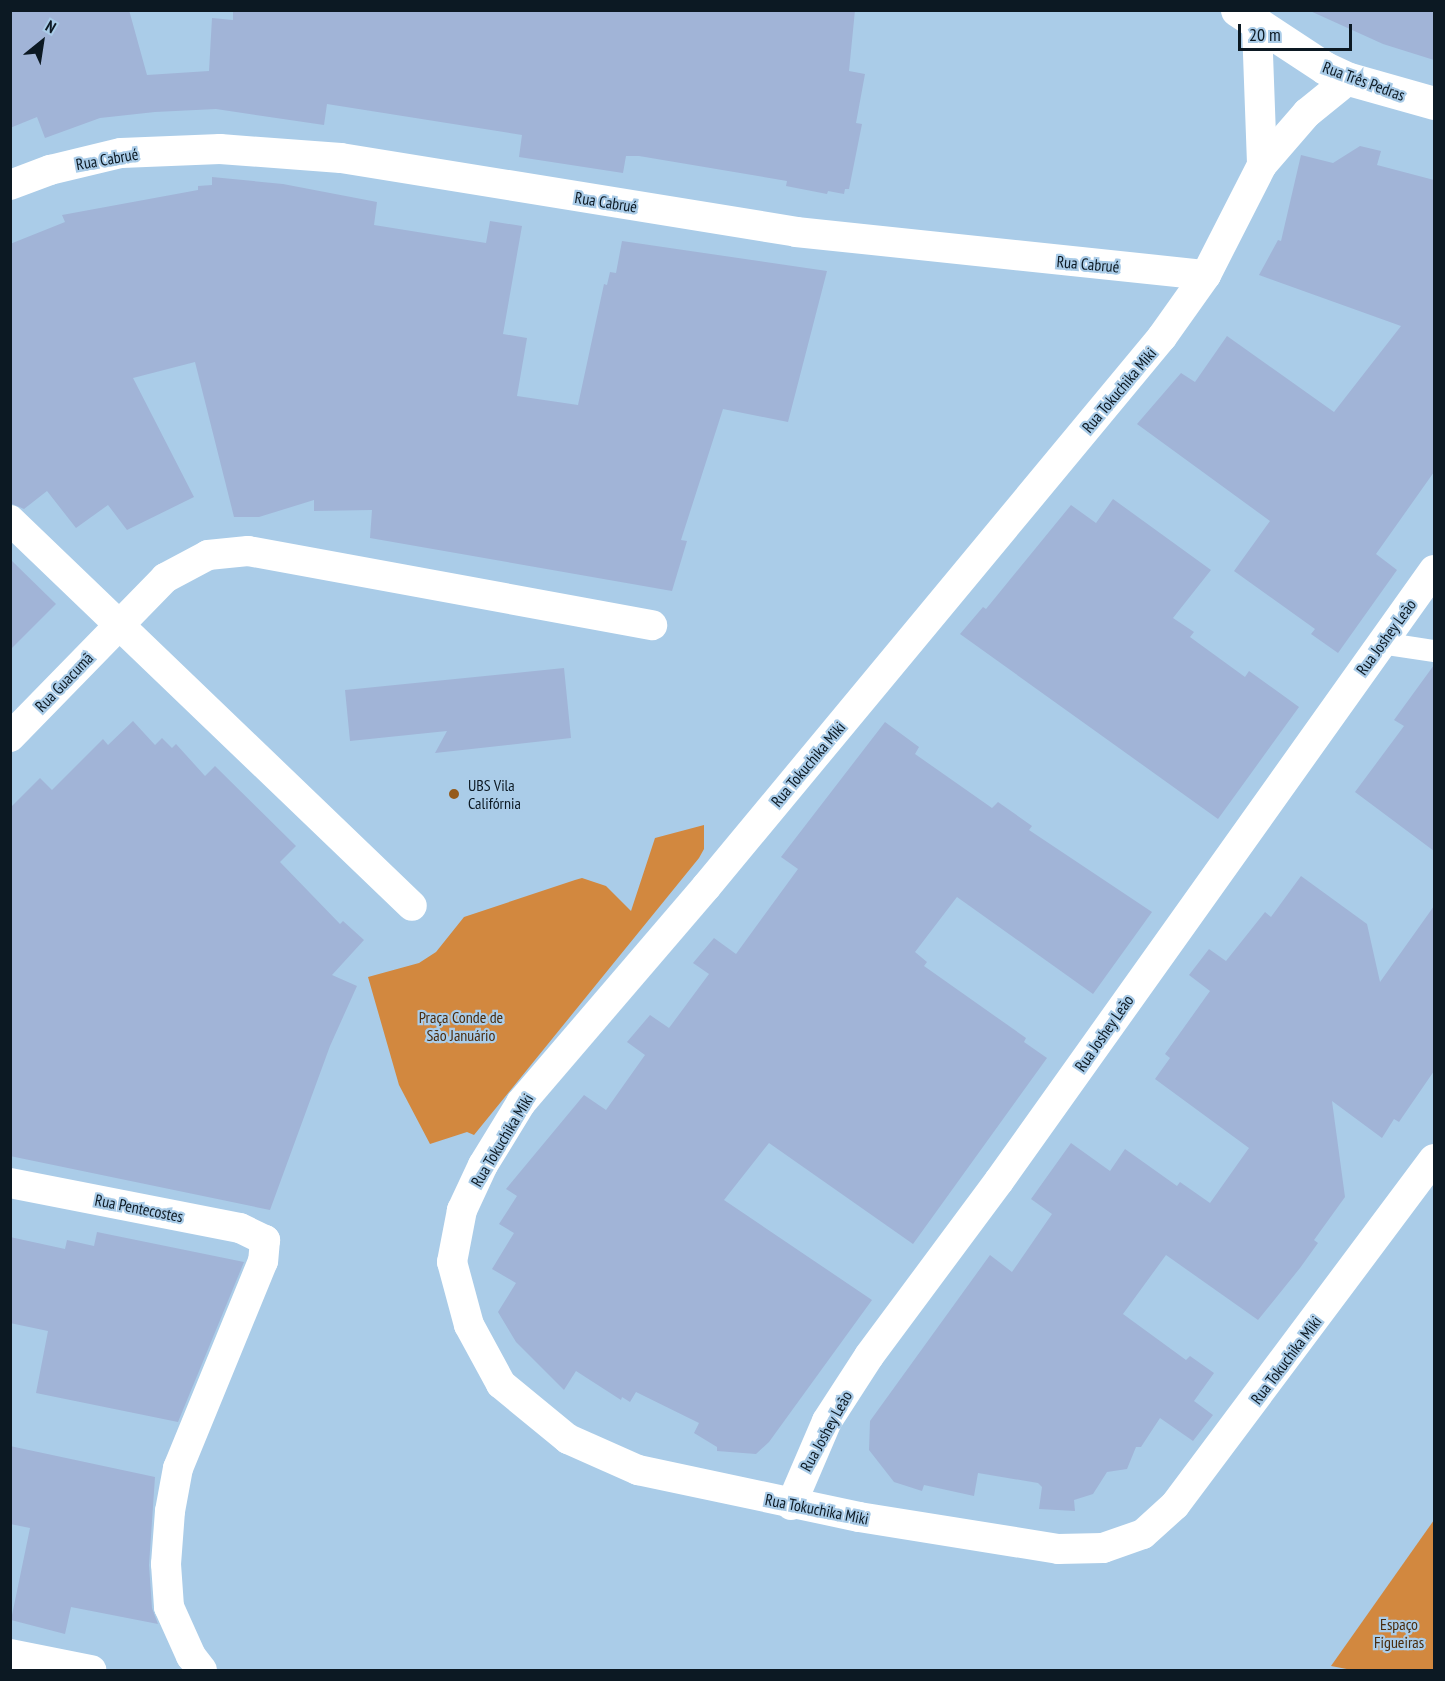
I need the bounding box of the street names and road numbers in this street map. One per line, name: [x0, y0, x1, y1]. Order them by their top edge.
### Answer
street label: Rua Três Pedras: [1320, 57, 1408, 105]
street label: Rua Cabrué: [74, 144, 140, 174]
street label: Rua Cabrué: [573, 188, 639, 216]
street label: Rua Cabrué: [1056, 252, 1120, 276]
street label: Rua Tokuchika Miki: [1078, 343, 1160, 437]
street label: Rua Joshey Leão: [1352, 595, 1420, 679]
street label: Rua Guacumã: [31, 648, 97, 716]
street label: Rua Tokuchika Miki: [767, 717, 849, 811]
street label: Rua Joshey Leão: [1071, 991, 1137, 1075]
street label: Rua Tokuchika Miki: [467, 1090, 537, 1190]
street label: Rua Pentecostes: [93, 1190, 185, 1226]
street label: Rua Tokuchika Miki: [1247, 1312, 1325, 1408]
street label: Rua Joshey Leão: [796, 1387, 856, 1475]
street label: Rua Tokuchika Miki: [763, 1490, 871, 1528]

